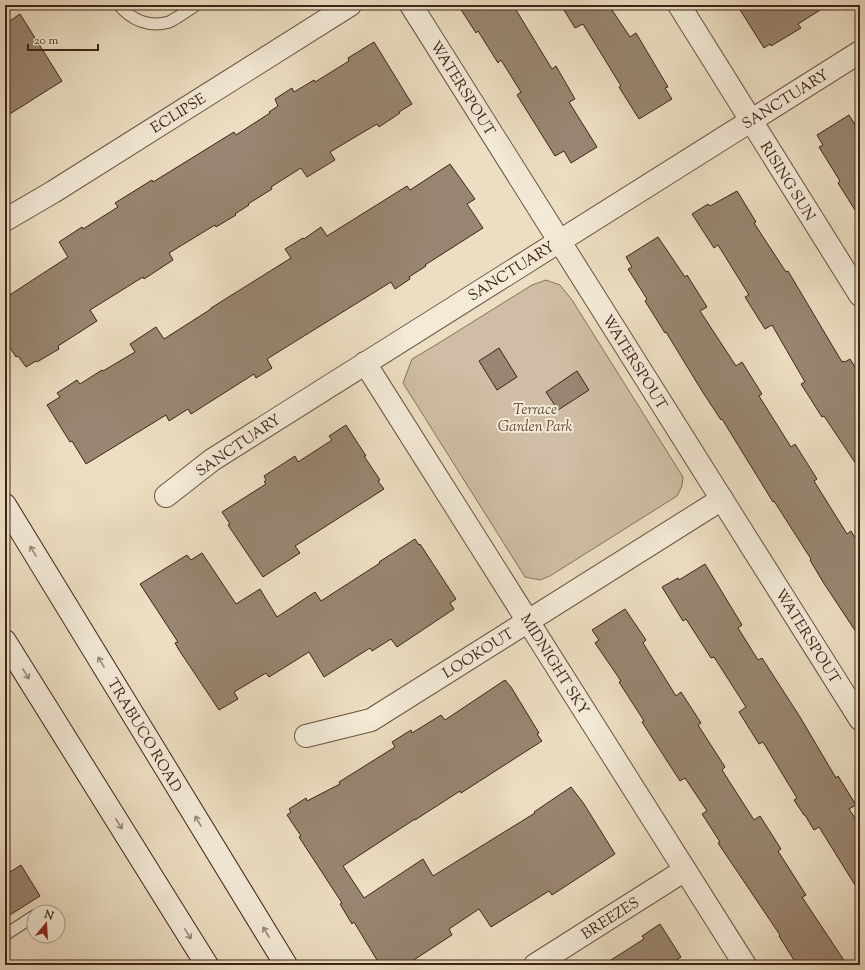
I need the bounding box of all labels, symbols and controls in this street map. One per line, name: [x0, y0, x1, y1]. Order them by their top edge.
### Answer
scale bar: [28, 26, 98, 52]
text: 20 m: [34, 32, 59, 50]
street label: WATERSPOUT: [424, 37, 500, 141]
street label: SANCTUARY: [739, 65, 833, 135]
street label: ECLIPSE: [147, 89, 210, 139]
street label: RISING SUN: [754, 138, 820, 226]
street label: SANCTUARY: [465, 237, 559, 307]
street label: WATERSPOUT: [596, 311, 672, 415]
park label: Terrace Garden Park: [498, 400, 573, 438]
street label: SANCTUARY: [192, 410, 286, 482]
one-way arrow: [29, 545, 37, 557]
street label: WATERSPOUT: [769, 585, 845, 689]
street label: MIDNIGHT SKY: [514, 610, 593, 720]
street label: LOOKOUT: [439, 624, 519, 684]
one-way arrow: [97, 657, 105, 668]
one-way arrow: [22, 668, 30, 680]
street label: TRABUCO ROAD: [101, 675, 186, 797]
one-way arrow: [193, 815, 201, 827]
one-way arrow: [115, 818, 123, 829]
street label: BREEZES: [578, 893, 644, 945]
north arrow: [26, 904, 66, 944]
text: N: [41, 906, 56, 924]
one-way arrow: [261, 926, 269, 938]
one-way arrow: [184, 928, 192, 939]

